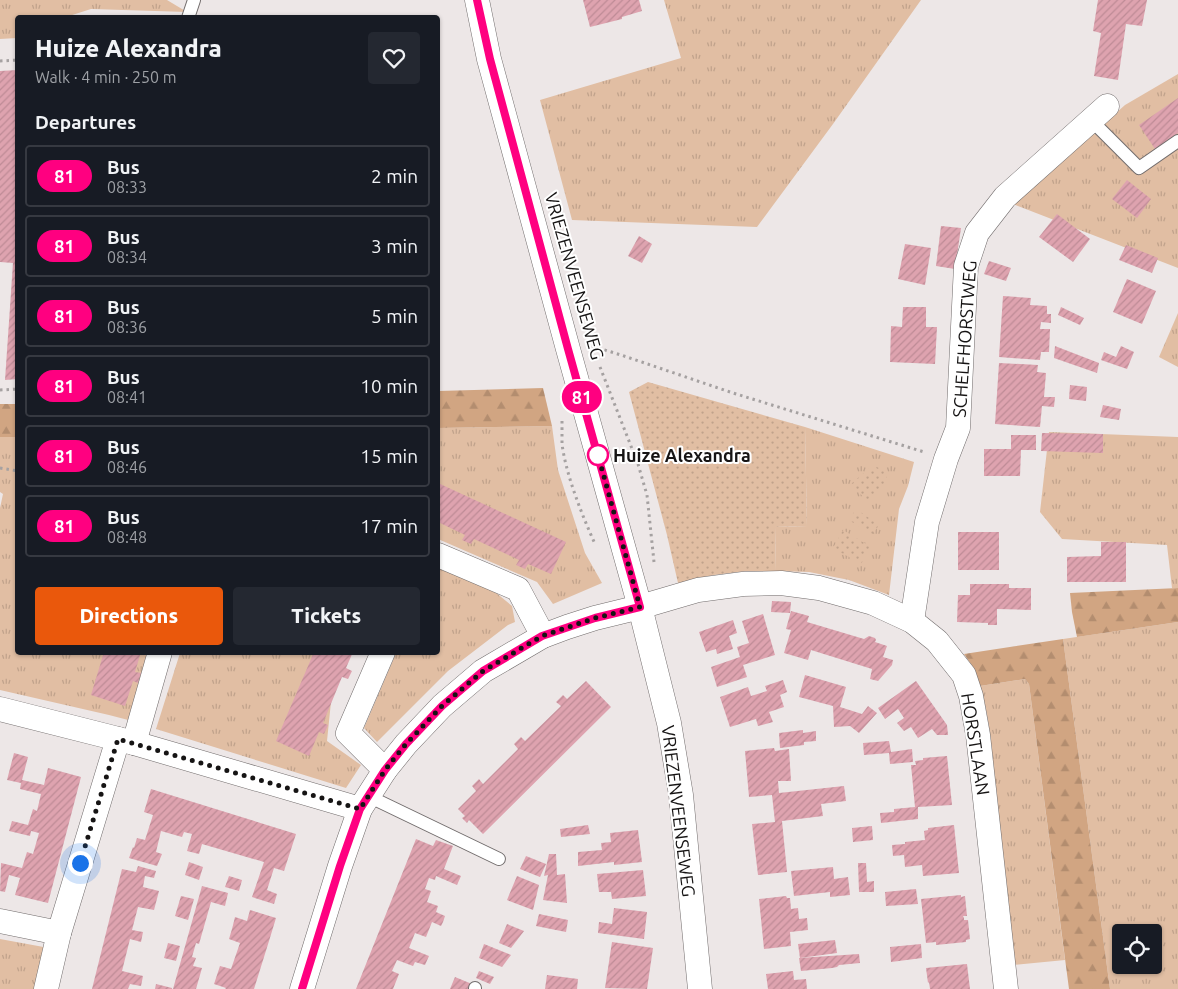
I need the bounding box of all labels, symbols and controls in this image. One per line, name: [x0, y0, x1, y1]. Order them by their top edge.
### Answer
button: heart: [368, 32, 420, 84]
text: Huize Alexandra: [35, 35, 222, 62]
text: Walk · 4 min · 250 m: [35, 68, 177, 86]
text: Departures: [35, 111, 136, 133]
text: Bus: [107, 156, 140, 178]
text: 2 min: [371, 165, 418, 187]
text: 81: [54, 166, 75, 186]
text: 08:33: [107, 178, 147, 196]
street label: VRIEZENVEENSEWEG: [542, 190, 608, 362]
text: Bus: [107, 226, 140, 248]
text: 3 min: [371, 235, 418, 257]
text: 81: [54, 236, 75, 256]
text: 08:34: [107, 248, 147, 266]
street label: SCHELFHORSTWEG: [949, 260, 979, 418]
text: Bus: [107, 296, 140, 318]
text: 5 min: [371, 305, 418, 327]
text: 81: [54, 306, 75, 326]
text: 08:36: [107, 318, 147, 336]
text: Bus: [107, 366, 140, 388]
text: 10 min: [360, 375, 418, 397]
text: 81: [54, 376, 75, 396]
line badge: 81: [560, 381, 604, 413]
text: 81: [572, 387, 592, 407]
text: 08:41: [107, 388, 147, 406]
text: Bus: [107, 436, 140, 458]
marker: Huize Alexandra: [587, 444, 609, 466]
text: 15 min: [360, 445, 418, 467]
place label: Huize Alexandra: [613, 445, 751, 465]
text: 81: [54, 446, 75, 466]
text: 08:46: [107, 458, 147, 476]
text: Bus: [107, 506, 140, 528]
text: 17 min: [360, 515, 418, 537]
text: 81: [54, 516, 75, 536]
text: 08:48: [107, 528, 147, 546]
button: Directions: [35, 587, 223, 645]
button: Tickets: [233, 587, 420, 645]
street label: HORSTLAAN: [958, 691, 994, 797]
street label: VRIEZENVEENSEWEG: [659, 724, 699, 898]
your location: [68, 851, 93, 876]
map controls: [1112, 924, 1162, 974]
button: locate: [1112, 924, 1162, 974]

